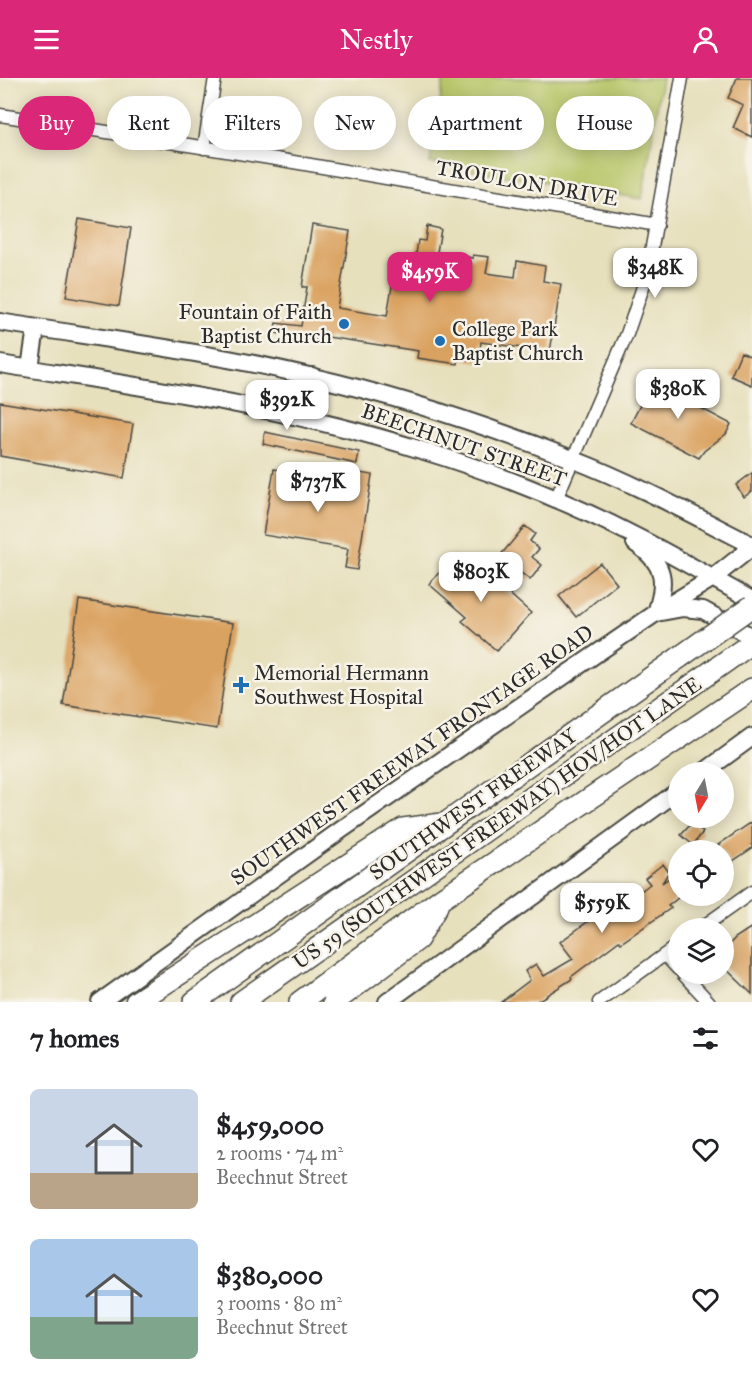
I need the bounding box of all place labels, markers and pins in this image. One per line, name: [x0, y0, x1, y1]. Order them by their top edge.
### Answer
pin: $348K: [613, 248, 697, 299]
pin: $459K: [388, 252, 472, 303]
place label: Fountain of Faith Baptist Church: [178, 299, 332, 349]
place label: College Park Baptist Church: [452, 316, 584, 366]
marker: Fountain of Faith Baptist Church: [337, 317, 351, 331]
marker: College Park Baptist Church: [433, 334, 447, 348]
pin: $380K: [636, 369, 720, 420]
pin: $392K: [245, 380, 329, 431]
pin: $737K: [276, 462, 360, 513]
pin: $803K: [439, 552, 523, 603]
place label: Memorial Hermann Southwest Hospital: [254, 660, 429, 710]
marker: Memorial Hermann Southwest Hospital: [232, 676, 250, 694]
pin: $559K: [560, 883, 644, 934]

